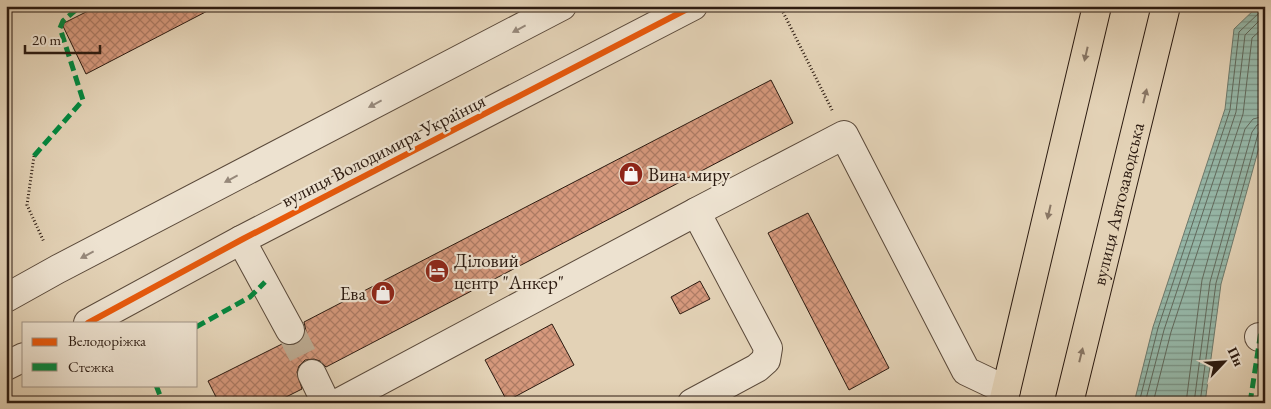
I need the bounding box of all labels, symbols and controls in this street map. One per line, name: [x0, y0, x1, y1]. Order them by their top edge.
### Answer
scale bar: [25, 22, 100, 54]
one-way arrow: [511, 25, 526, 33]
text: 20 m: [32, 30, 61, 49]
one-way arrow: [1082, 46, 1090, 61]
street label: вулиця Володимира Українця: [277, 88, 490, 213]
one-way arrow: [1141, 88, 1149, 103]
one-way arrow: [367, 100, 382, 108]
street label: вулиця Автозаводська: [1086, 120, 1150, 288]
shop icon: Вина миру: [618, 161, 644, 187]
place label: Вина миру: [648, 162, 731, 187]
one-way arrow: [223, 175, 238, 183]
one-way arrow: [1045, 204, 1053, 219]
place label: Діловий центр "Анкер": [454, 248, 564, 295]
one-way arrow: [79, 251, 94, 259]
hotel icon: Діловий центр "Анкер": [424, 258, 450, 284]
shop icon: Ева: [370, 280, 396, 306]
place label: Ева: [340, 281, 366, 306]
legend: [22, 322, 198, 386]
text: Велодоріжка: [68, 331, 146, 350]
north arrow: [1198, 336, 1248, 386]
text: Пн: [1224, 344, 1248, 369]
one-way arrow: [1077, 348, 1085, 363]
text: Стежка: [68, 357, 114, 376]

